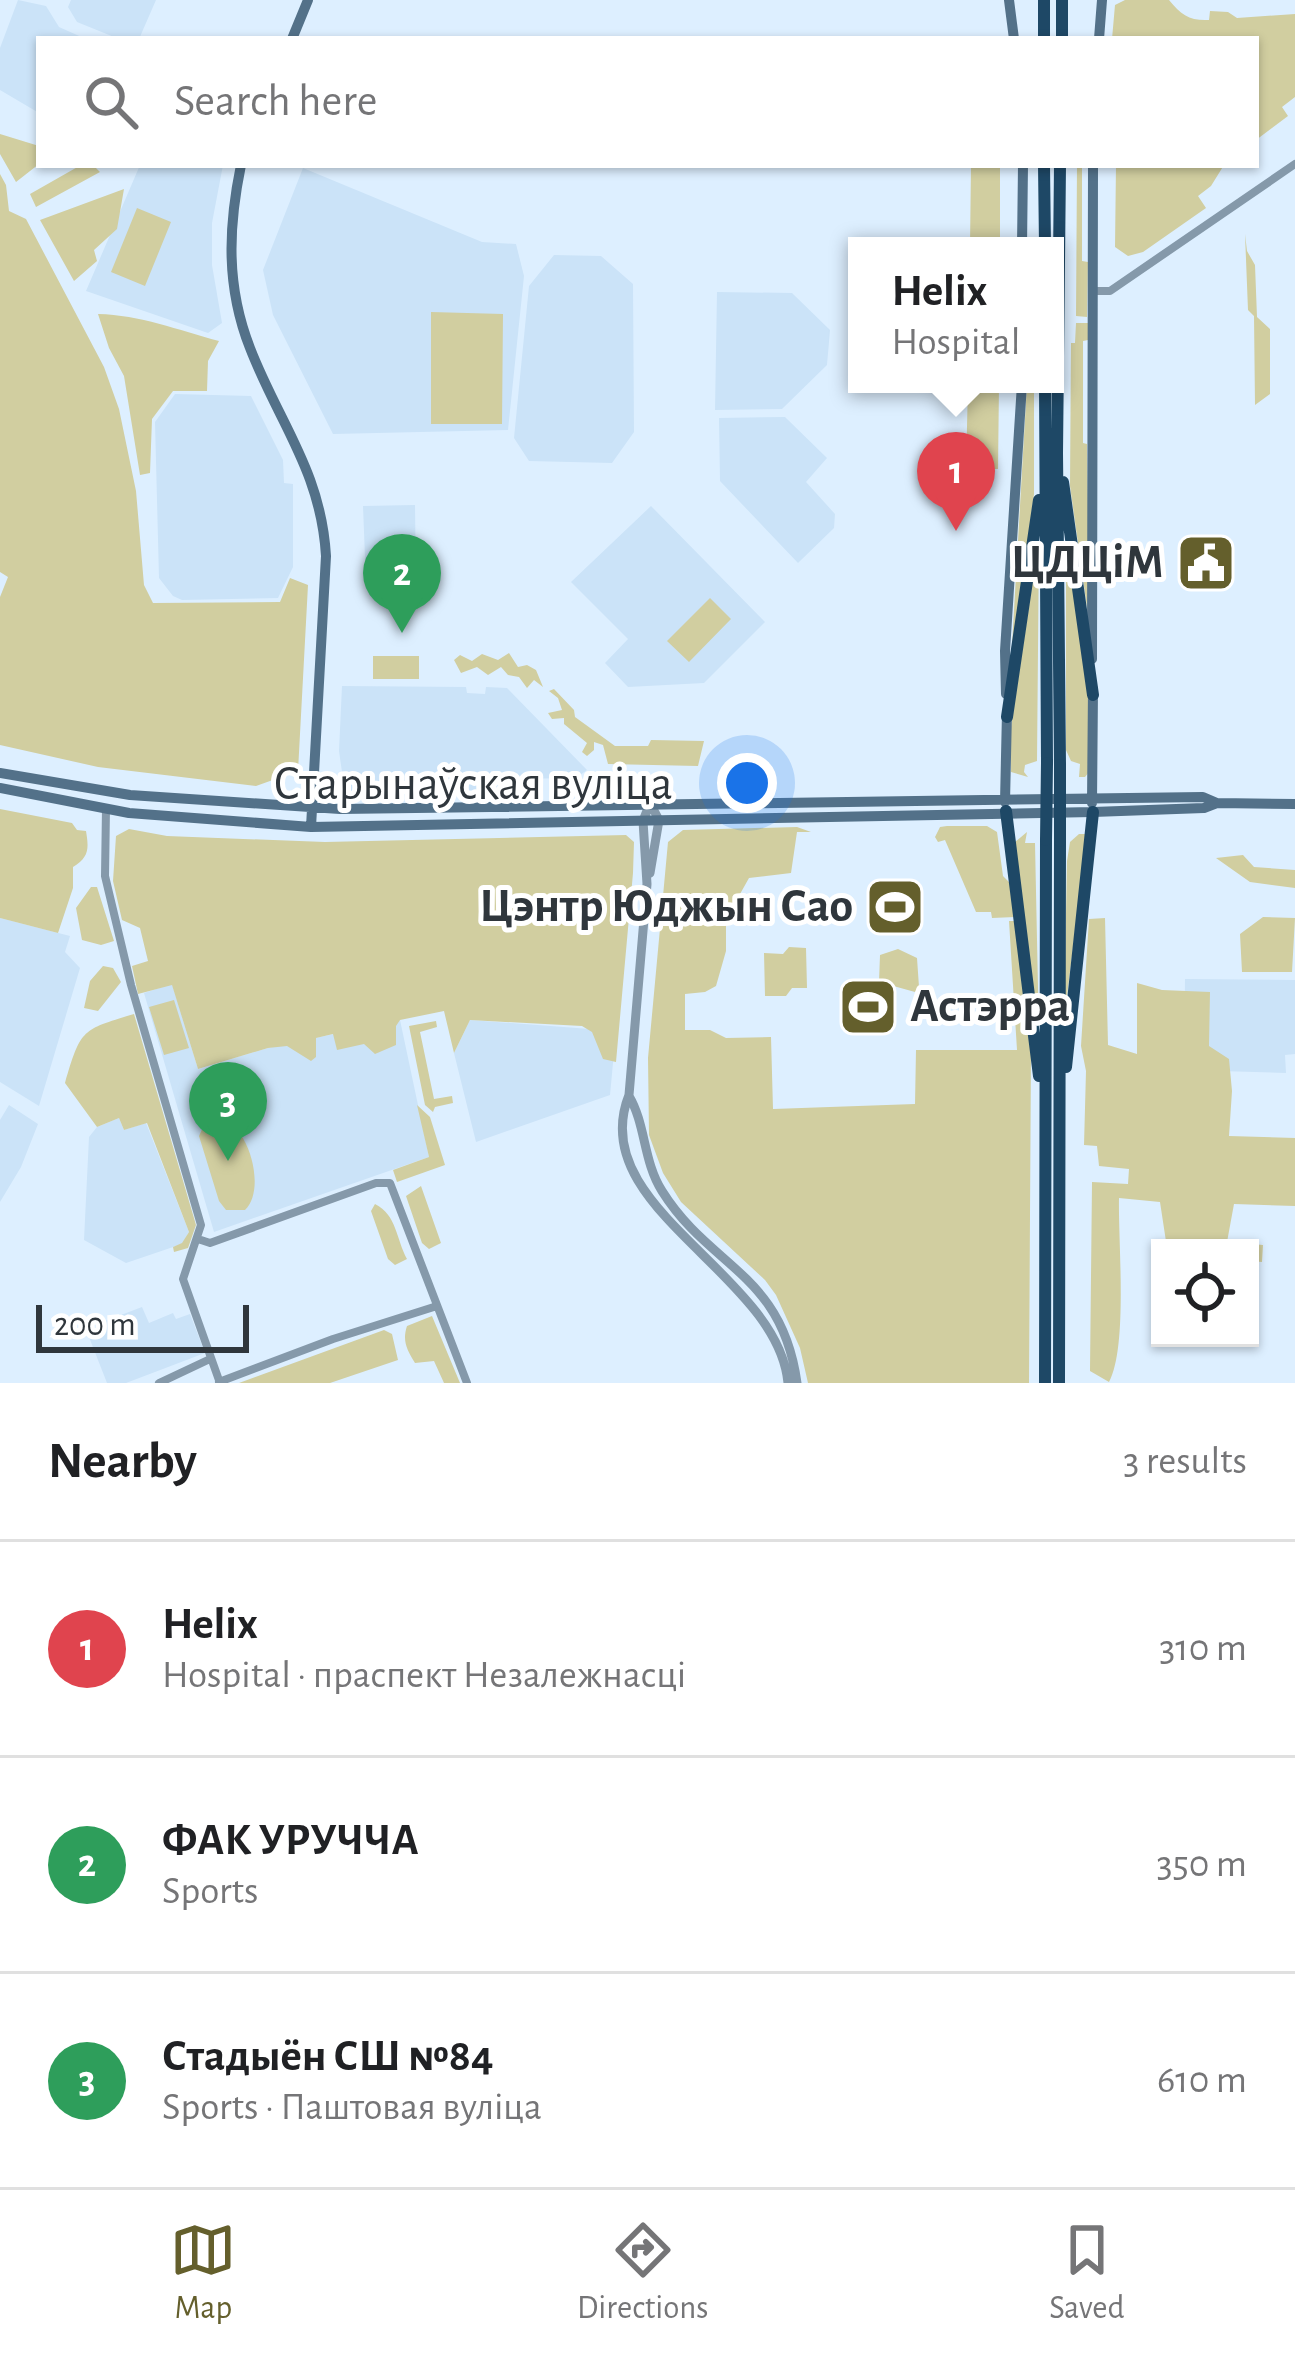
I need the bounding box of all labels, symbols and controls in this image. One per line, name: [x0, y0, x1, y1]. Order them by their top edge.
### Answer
search box: [36, 36, 1259, 168]
icon: search: [78, 69, 144, 135]
text: Search here: [174, 79, 377, 124]
popup: [848, 237, 1064, 393]
text: Helix: [892, 269, 987, 314]
text: Hospital: [892, 323, 1020, 362]
pin: 1: [917, 432, 995, 531]
public building icon: ЦДЦіМ: [1175, 532, 1237, 594]
pin: 2: [363, 534, 441, 633]
place label: ЦДЦіМ: [1011, 539, 1164, 587]
your location: [717, 753, 777, 813]
street label: Старынаўская вуліца: [273, 761, 673, 809]
sports icon: Цэнтр Юджын Сао: [864, 876, 926, 938]
place label: Цэнтр Юджын Сао: [479, 883, 853, 931]
sports icon: Астэрра: [837, 976, 899, 1038]
place label: Астэрра: [910, 983, 1070, 1031]
pin: 3: [189, 1062, 267, 1161]
map controls: [1151, 1239, 1259, 1347]
button: locate: [1151, 1239, 1259, 1347]
scale bar: [36, 1299, 249, 1352]
text: 200 m: [54, 1309, 136, 1342]
text: Nearby: [48, 1436, 197, 1487]
text: 3 results: [1123, 1442, 1247, 1481]
text: Helix: [162, 1602, 258, 1647]
text: 1: [80, 1629, 94, 1668]
text: 310 m: [1159, 1629, 1247, 1668]
text: Hospital · праспект Незалежнасці: [162, 1656, 686, 1695]
text: ФАК УРУЧЧА: [162, 1818, 419, 1863]
text: 2: [78, 1845, 96, 1884]
text: 350 m: [1156, 1845, 1247, 1884]
text: Sports: [162, 1872, 259, 1911]
text: Стадыён СШ №84: [162, 2034, 494, 2079]
text: 3: [79, 2061, 95, 2100]
text: 610 m: [1157, 2061, 1247, 2100]
text: Sports · Паштовая вуліца: [162, 2088, 542, 2127]
tab: Map: [170, 2217, 236, 2329]
tab: Directions: [577, 2217, 708, 2329]
tab: Saved: [1049, 2217, 1125, 2329]

